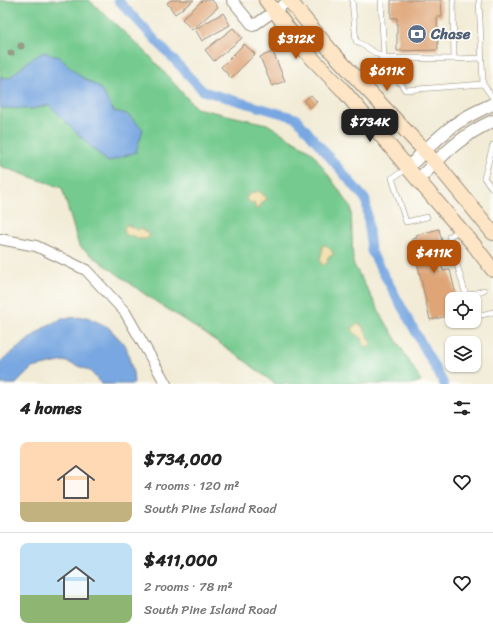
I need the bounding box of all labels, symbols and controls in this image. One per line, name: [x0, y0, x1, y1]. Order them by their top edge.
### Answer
place label: Chase: [430, 21, 471, 47]
bank icon: Chase: [406, 23, 428, 45]
pin: $312K: [268, 26, 324, 60]
text: $312K: [278, 27, 314, 50]
pin: $611K: [359, 58, 415, 92]
text: $611K: [369, 59, 405, 82]
pin: $734K: [342, 109, 398, 143]
text: $734K: [350, 110, 390, 133]
pin: $411K: [406, 240, 462, 274]
text: $411K: [416, 241, 452, 264]
map controls: [445, 292, 481, 372]
button: locate: [445, 292, 481, 328]
button: layers: [445, 336, 481, 372]
text: 4 homes: [20, 393, 81, 423]
icon: filters: [451, 397, 473, 419]
text: $734,000: [144, 444, 222, 474]
icon: home: [52, 458, 100, 506]
icon: heart: [451, 471, 473, 493]
text: 4 rooms · 120 m²: [144, 474, 239, 497]
text: South Pine Island Road: [144, 497, 276, 520]
text: $411,000: [144, 545, 217, 575]
icon: home: [52, 559, 100, 607]
icon: heart: [451, 572, 473, 594]
text: 2 rooms · 78 m²: [144, 575, 233, 598]
text: South Pine Island Road: [144, 598, 276, 621]

